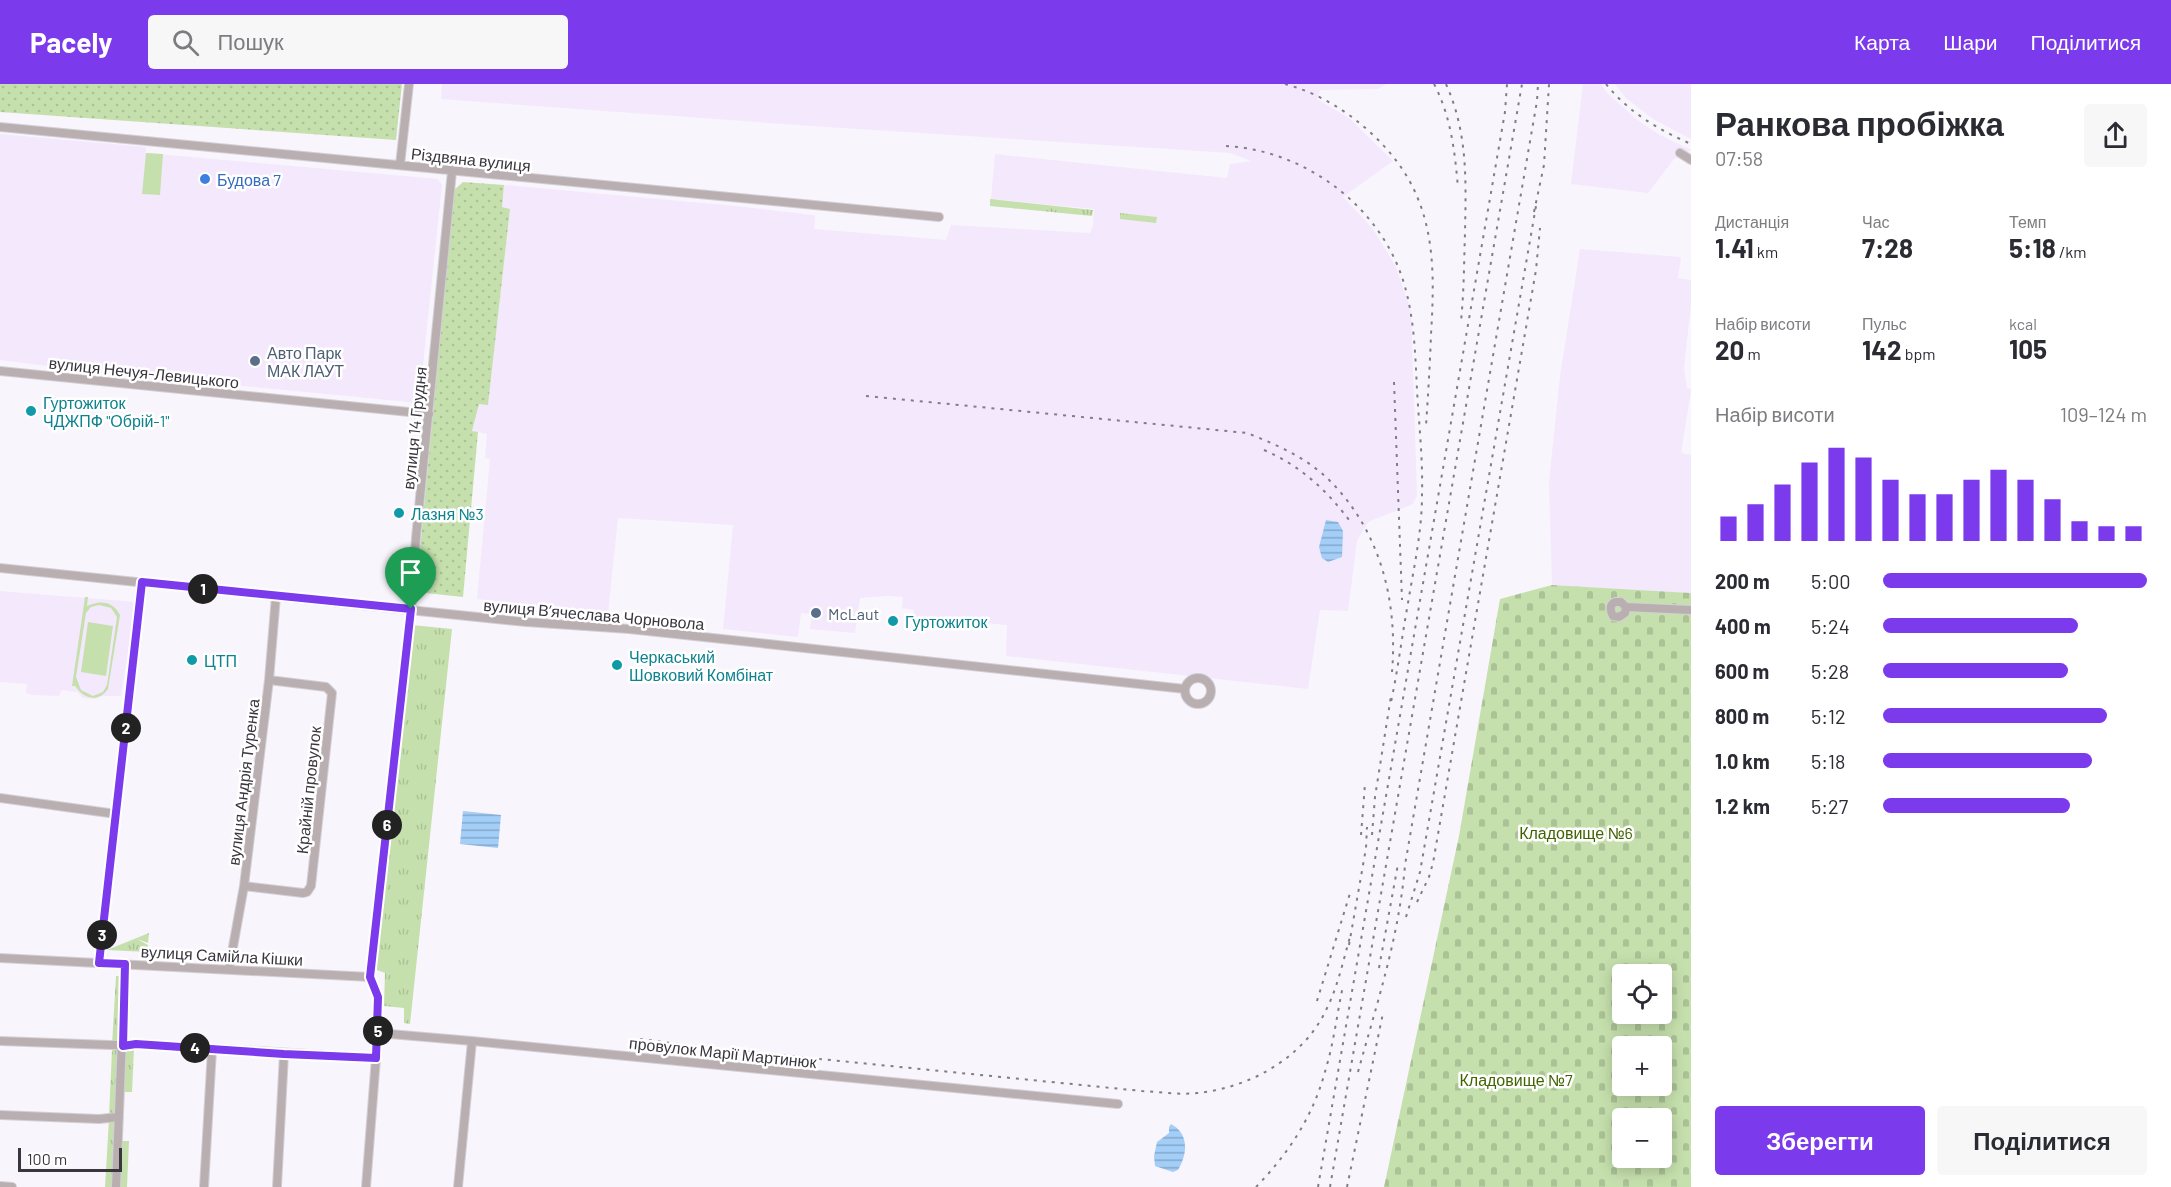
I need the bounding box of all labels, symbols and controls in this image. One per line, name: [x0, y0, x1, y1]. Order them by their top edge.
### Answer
search box: [148, 15, 568, 69]
text: Pacely: [30, 25, 112, 59]
icon: search: [169, 26, 202, 59]
text: Пошук: [217, 28, 284, 54]
text: Карта: [1854, 29, 1910, 54]
text: Шари: [1943, 29, 1998, 54]
text: Поділитися: [2031, 29, 2141, 54]
text: Ранкова пробіжка: [1715, 103, 2004, 143]
button: share: [2084, 104, 2147, 167]
street label: Різдвяна вулиця: [410, 143, 532, 175]
text: 07:58: [1715, 146, 1763, 170]
place label: Будова 7: [217, 170, 281, 189]
marker: Будова 7: [198, 172, 212, 186]
text: Дистанція: [1715, 212, 1789, 231]
text: Час: [1862, 212, 1890, 231]
text: Темп: [2009, 212, 2046, 231]
text: 1.41: [1715, 232, 1754, 263]
text: 7:28: [1862, 232, 1913, 263]
text: 5:18: [2009, 232, 2056, 263]
text: km: [1754, 242, 1778, 261]
text: /km: [2056, 242, 2087, 261]
text: Набір висоти: [1715, 314, 1811, 333]
text: Пульс: [1862, 314, 1907, 333]
text: kcal: [2009, 314, 2037, 333]
text: 105: [2009, 333, 2047, 364]
text: 20: [1715, 334, 1744, 365]
text: 142: [1862, 334, 1902, 365]
place label: Авто Парк МАК ЛАУТ: [267, 343, 344, 380]
text: m: [1744, 344, 1761, 363]
text: bpm: [1902, 344, 1936, 363]
street label: вулиця Нечуя-Левицького: [48, 353, 240, 391]
marker: Авто Парк МАК ЛАУТ: [248, 354, 262, 368]
street label: вулиця 14 Грудня: [398, 366, 430, 490]
place label: Гуртожиток ЧДЖПФ "Обрій-1": [43, 393, 169, 430]
text: Набір висоти: [1715, 402, 1835, 426]
text: 109–124 m: [2060, 402, 2147, 426]
marker: Гуртожиток ЧДЖПФ "Обрій-1": [24, 404, 38, 418]
place label: Лазня №3: [411, 504, 484, 523]
marker: Лазня №3: [392, 506, 406, 520]
pin: [385, 547, 436, 609]
icon: arrive: [394, 556, 427, 589]
text: 200 m: [1715, 569, 1770, 593]
text: 5:00: [1811, 569, 1851, 593]
pin: 1: [188, 574, 218, 604]
text: 1: [200, 579, 206, 598]
street label: вулиця Вʼячеслава Чорновола: [483, 595, 705, 633]
place label: McLaut: [828, 604, 879, 623]
marker: McLaut: [809, 606, 823, 620]
place label: Гуртожиток: [905, 612, 989, 631]
marker: Гуртожиток: [886, 614, 900, 628]
text: 400 m: [1715, 614, 1771, 638]
text: 5:24: [1811, 614, 1850, 638]
place label: Черкаський Шовковий Комбінат: [629, 647, 774, 684]
place label: ЦТП: [204, 651, 237, 670]
marker: ЦТП: [185, 653, 199, 667]
marker: Черкаський Шовковий Комбінат: [610, 658, 624, 672]
text: 600 m: [1715, 659, 1769, 683]
text: 5:28: [1811, 659, 1849, 683]
street label: вулиця Андрія Туренка: [223, 697, 263, 866]
text: 800 m: [1715, 704, 1769, 728]
text: 5:12: [1811, 704, 1846, 728]
pin: 2: [111, 713, 141, 743]
text: 2: [122, 718, 130, 737]
street label: Крайній провулок: [292, 724, 324, 855]
text: 1.0 km: [1715, 749, 1770, 773]
text: 5:18: [1811, 749, 1845, 773]
text: 1.2 km: [1715, 794, 1770, 818]
text: 5:27: [1811, 794, 1848, 818]
pin: 6: [372, 810, 402, 840]
text: 6: [383, 815, 391, 834]
park label: Кладовище №6: [1519, 823, 1633, 842]
pin: 3: [87, 920, 117, 950]
text: 3: [98, 925, 106, 944]
street label: вулиця Самійла Кішки: [140, 941, 304, 969]
map controls: [1612, 964, 1672, 1168]
button: locate: [1612, 964, 1672, 1024]
pin: 5: [363, 1016, 393, 1046]
text: 5: [374, 1021, 382, 1040]
pin: 4: [180, 1033, 210, 1063]
street label: провулок Марії Мартинюк: [628, 1033, 819, 1071]
button: +: [1612, 1036, 1672, 1096]
text: 4: [190, 1038, 200, 1057]
park label: Кладовище №7: [1459, 1070, 1573, 1089]
button: Зберегти: [1715, 1106, 1925, 1175]
button: Поділитися: [1937, 1106, 2147, 1175]
button: −: [1612, 1108, 1672, 1168]
scale bar: [18, 1145, 122, 1172]
text: 100 m: [27, 1149, 67, 1168]

